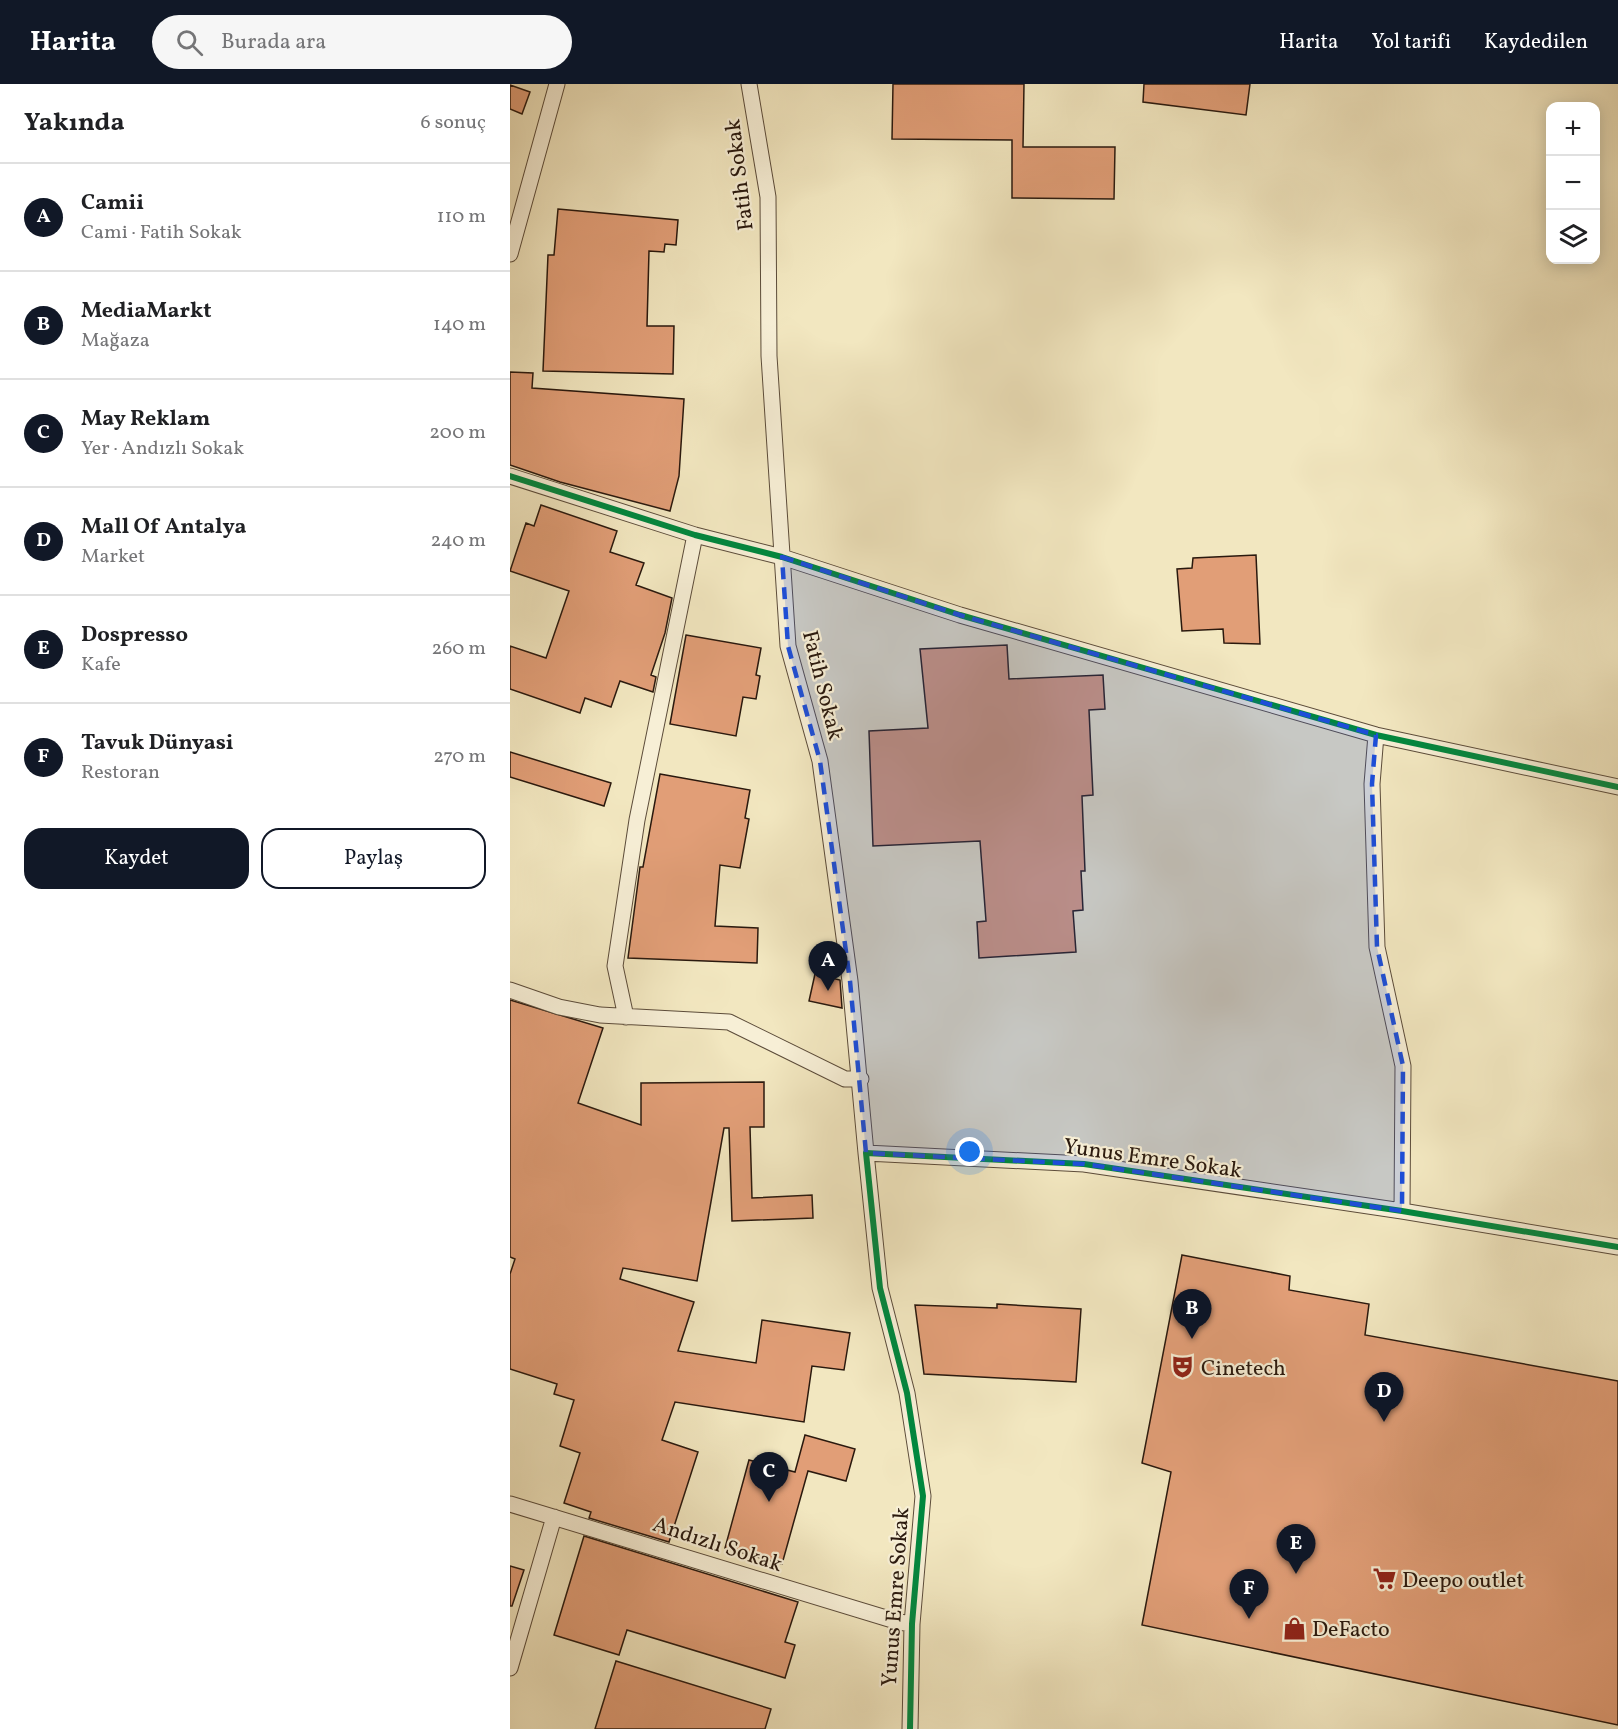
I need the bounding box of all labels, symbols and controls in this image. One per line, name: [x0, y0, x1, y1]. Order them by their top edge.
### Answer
search box: [152, 15, 572, 69]
text: Harita: [30, 23, 116, 62]
icon: search: [173, 26, 206, 59]
text: Burada ara: [221, 27, 326, 58]
text: Harita: [1279, 28, 1338, 57]
text: Yol tarifi: [1371, 28, 1451, 57]
text: Kaydedilen: [1484, 28, 1588, 57]
map controls: [1546, 102, 1600, 264]
button: +: [1546, 102, 1600, 156]
text: Yakında: [24, 105, 125, 141]
text: 6 sonuç: [421, 109, 486, 137]
street label: Fatih Sokak: [718, 117, 763, 232]
button: −: [1546, 156, 1600, 210]
text: Camii: [81, 188, 144, 219]
text: A: [36, 203, 51, 231]
text: 110 m: [437, 203, 486, 231]
button: layers: [1546, 210, 1600, 264]
text: Cami · Fatih Sokak: [81, 219, 242, 247]
text: MediaMarkt: [81, 296, 212, 327]
text: B: [37, 311, 50, 339]
text: 140 m: [433, 311, 486, 339]
text: Mağaza: [81, 327, 150, 355]
text: May Reklam: [81, 404, 210, 435]
text: C: [37, 419, 50, 447]
text: 200 m: [429, 419, 486, 447]
text: Yer · Andızlı Sokak: [81, 435, 244, 463]
text: Mall Of Antalya: [81, 512, 247, 543]
text: D: [36, 527, 51, 555]
text: 240 m: [431, 527, 486, 555]
text: Market: [81, 543, 145, 571]
text: Dospresso: [81, 620, 188, 651]
street label: Fatih Sokak: [793, 627, 850, 744]
text: E: [37, 635, 50, 663]
text: 260 m: [431, 635, 486, 663]
text: Kafe: [81, 651, 121, 679]
text: Tavuk Dünyasi: [81, 728, 234, 759]
text: F: [38, 743, 49, 771]
text: 270 m: [433, 743, 486, 771]
text: Restoran: [81, 759, 160, 787]
button: Kaydet: [24, 828, 249, 889]
button: Paylaş: [261, 828, 486, 889]
pin: A: [808, 942, 848, 991]
street label: Yunus Emre Sokak: [1061, 1132, 1244, 1187]
your location: [955, 1137, 984, 1166]
pin: B: [1172, 1290, 1212, 1339]
theatre icon: Cinetech: [1170, 1354, 1196, 1380]
place label: Cinetech: [1201, 1354, 1286, 1385]
pin: D: [1364, 1372, 1404, 1422]
pin: C: [750, 1452, 788, 1502]
street label: Yunus Emre Sokak: [875, 1506, 918, 1688]
street label: Andızlı Sokak: [648, 1510, 786, 1581]
pin: E: [1276, 1524, 1316, 1574]
supermarket icon: Deepo outlet: [1371, 1566, 1397, 1592]
place label: Deepo outlet: [1402, 1566, 1524, 1597]
pin: F: [1230, 1570, 1268, 1619]
shop icon: DeFacto: [1281, 1615, 1307, 1641]
place label: DeFacto: [1312, 1615, 1390, 1646]

